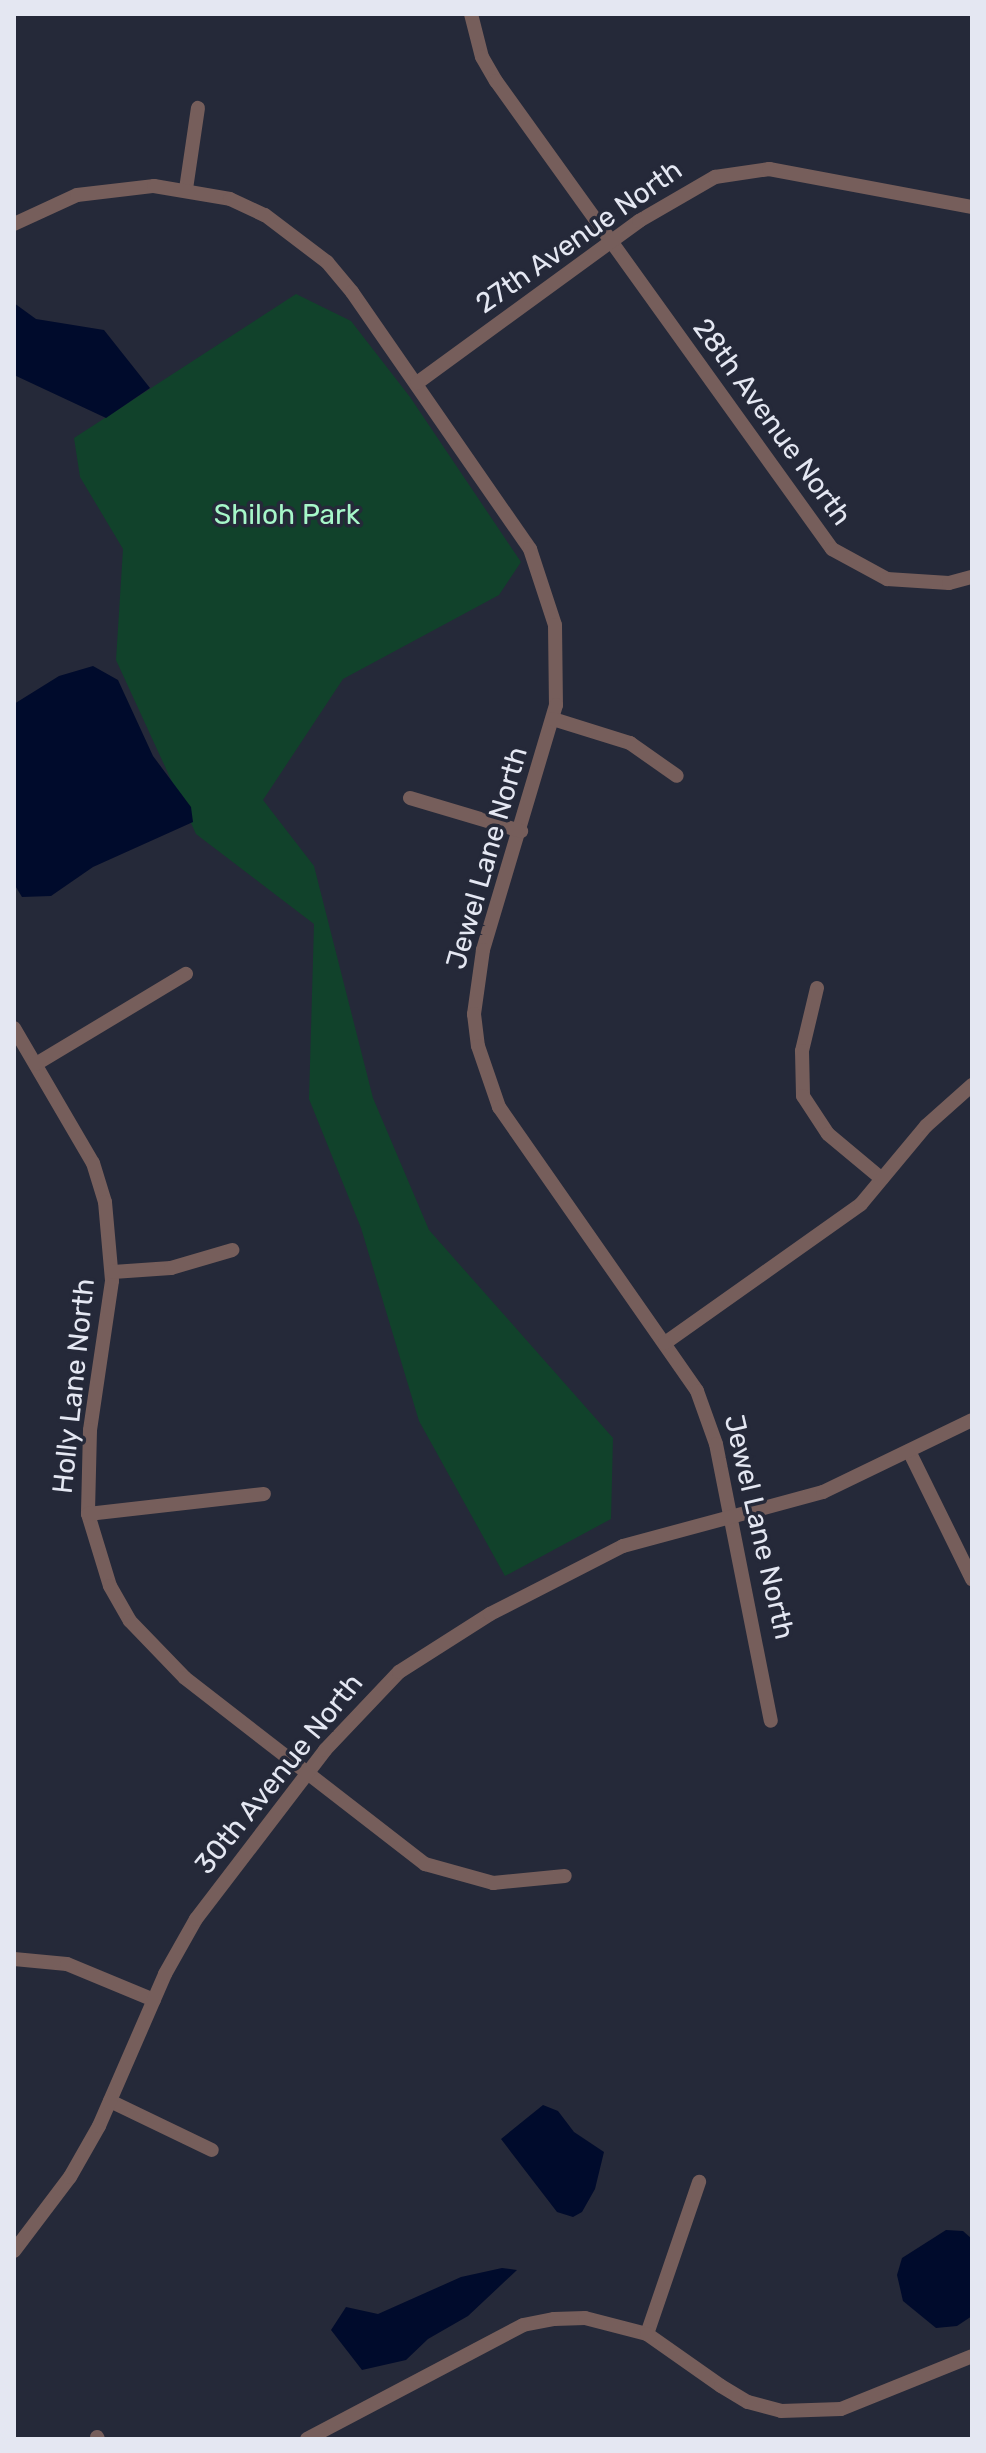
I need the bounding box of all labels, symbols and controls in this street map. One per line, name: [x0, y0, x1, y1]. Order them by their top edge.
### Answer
street label: 27th Avenue North: [469, 153, 689, 321]
street label: 28th Avenue North: [685, 312, 859, 532]
park label: Shiloh Park: [214, 498, 360, 532]
street label: Jewel Lane North: [439, 743, 535, 973]
street label: Holly Lane North: [46, 1276, 102, 1496]
street label: Jewel Lane North: [717, 1411, 801, 1643]
street label: 30th Avenue North: [188, 1667, 370, 1881]

